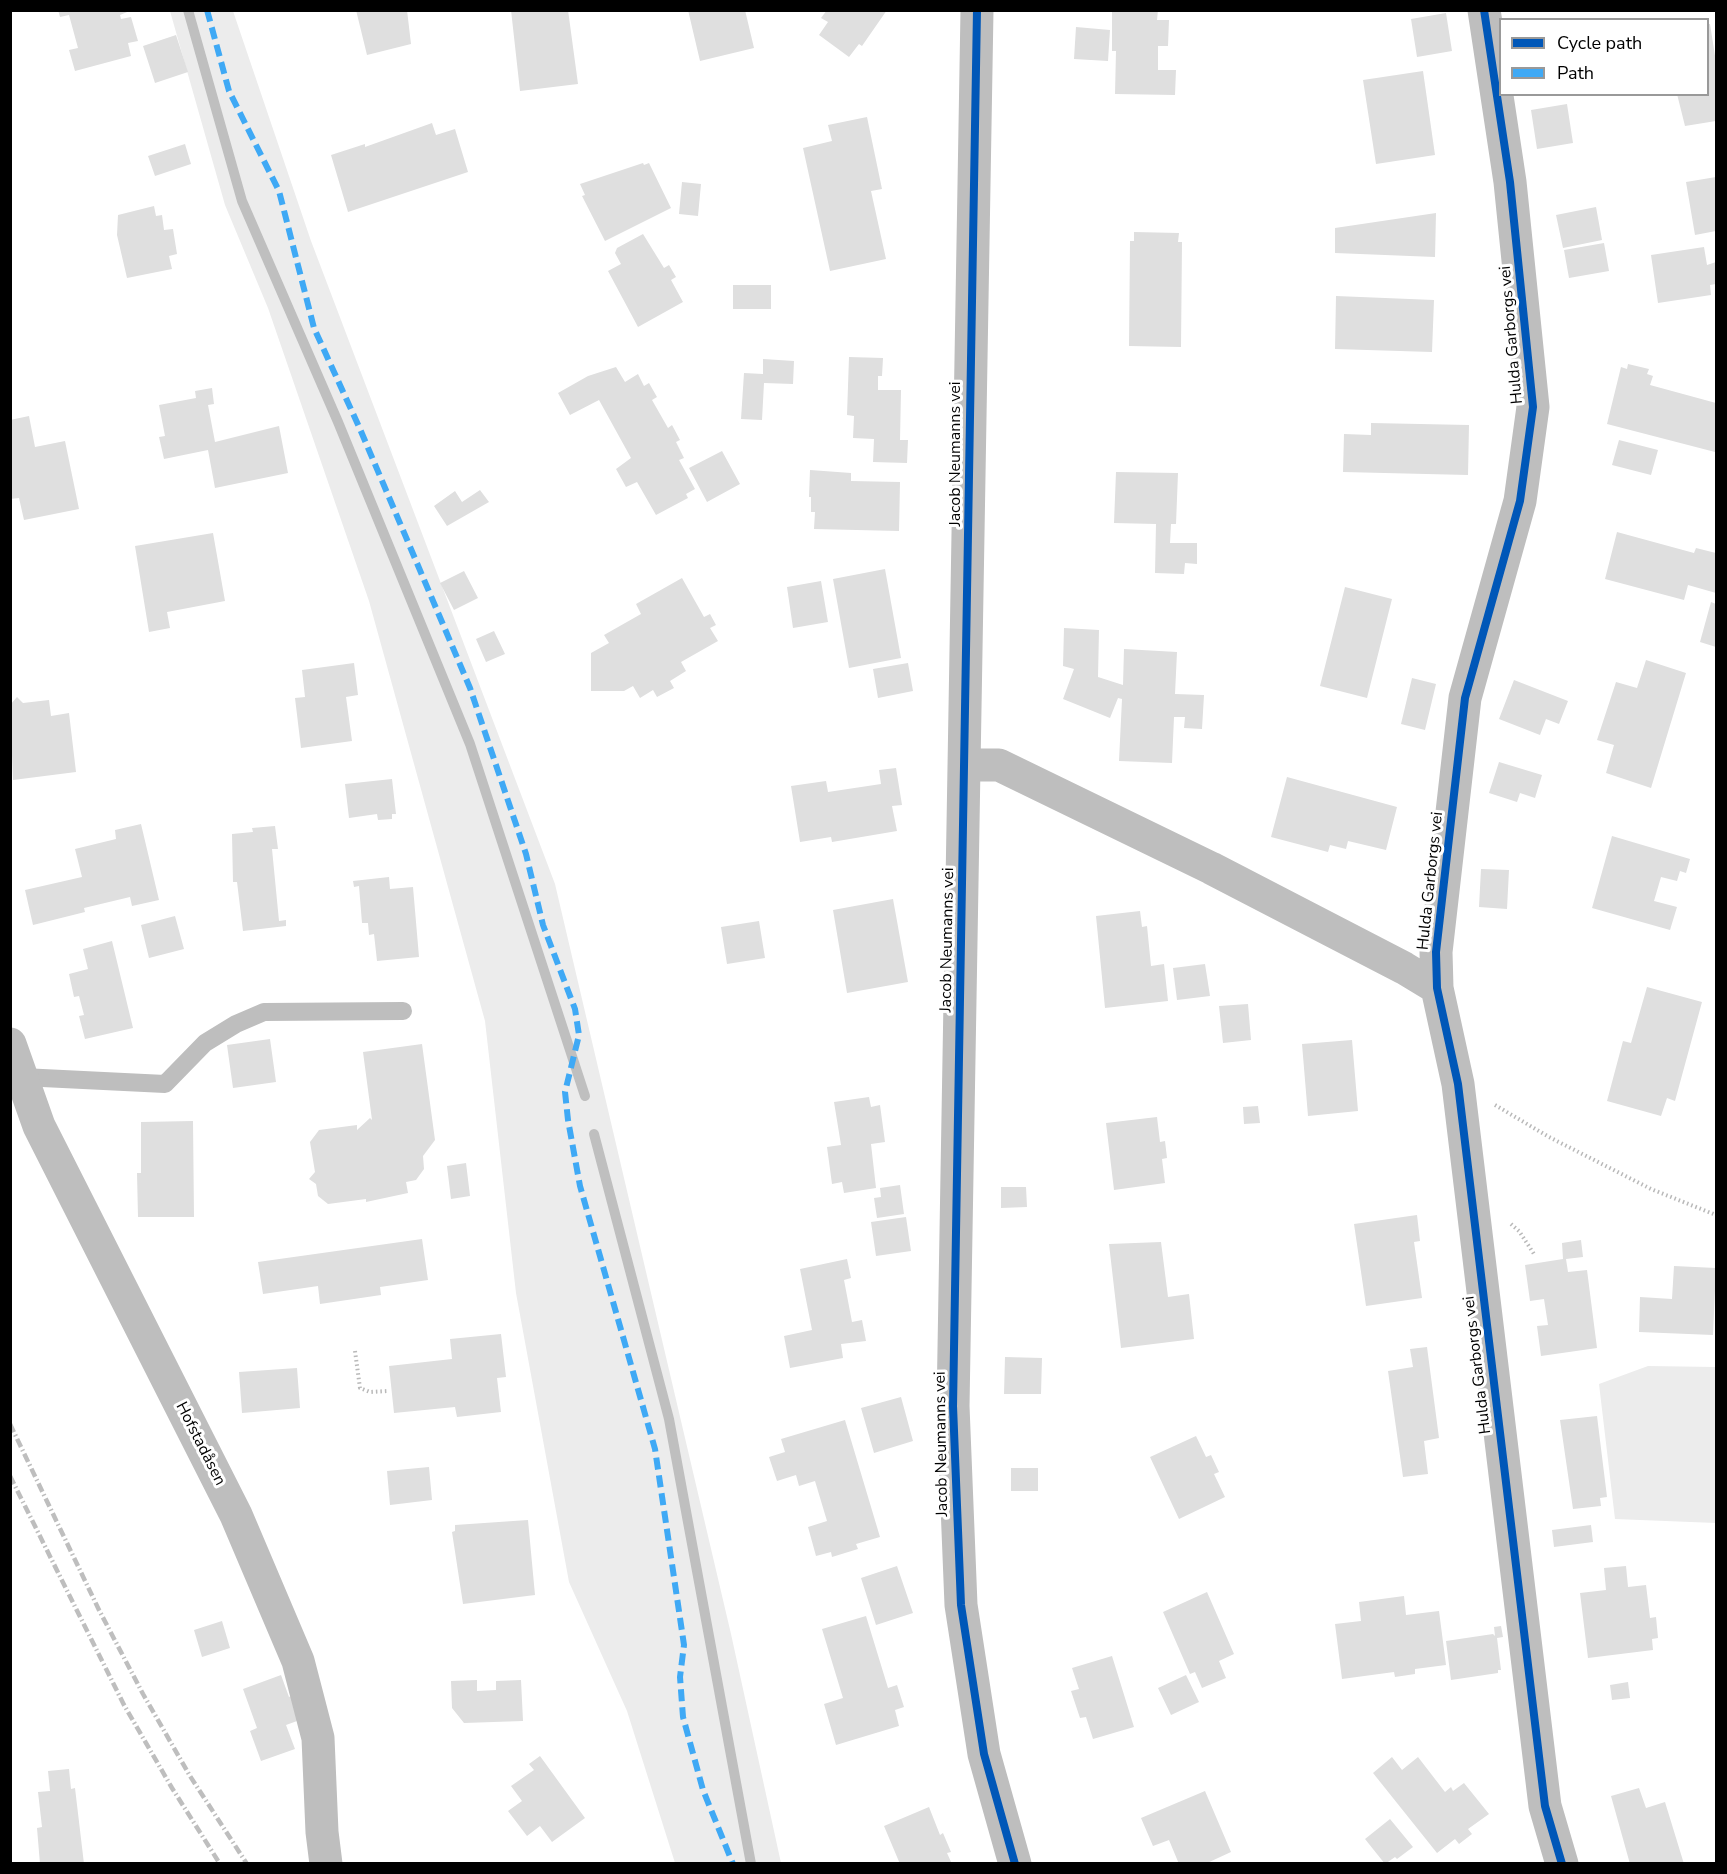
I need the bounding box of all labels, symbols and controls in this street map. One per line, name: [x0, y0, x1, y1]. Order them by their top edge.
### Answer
legend: [1499, 18, 1709, 96]
text: Cycle path: [1557, 31, 1642, 55]
text: Path: [1557, 61, 1594, 85]
street label: Hulda Garborgs vei: [1496, 265, 1528, 405]
street label: Jacob Neumanns vei: [946, 381, 966, 527]
street label: Hulda Garborgs vei: [1414, 811, 1448, 951]
street label: Jacob Neumanns vei: [937, 867, 959, 1013]
street label: Hulda Garborgs vei: [1460, 1295, 1496, 1435]
street label: Jacob Neumanns vei: [931, 1371, 953, 1517]
street label: Hofstadåsen: [171, 1399, 229, 1489]

